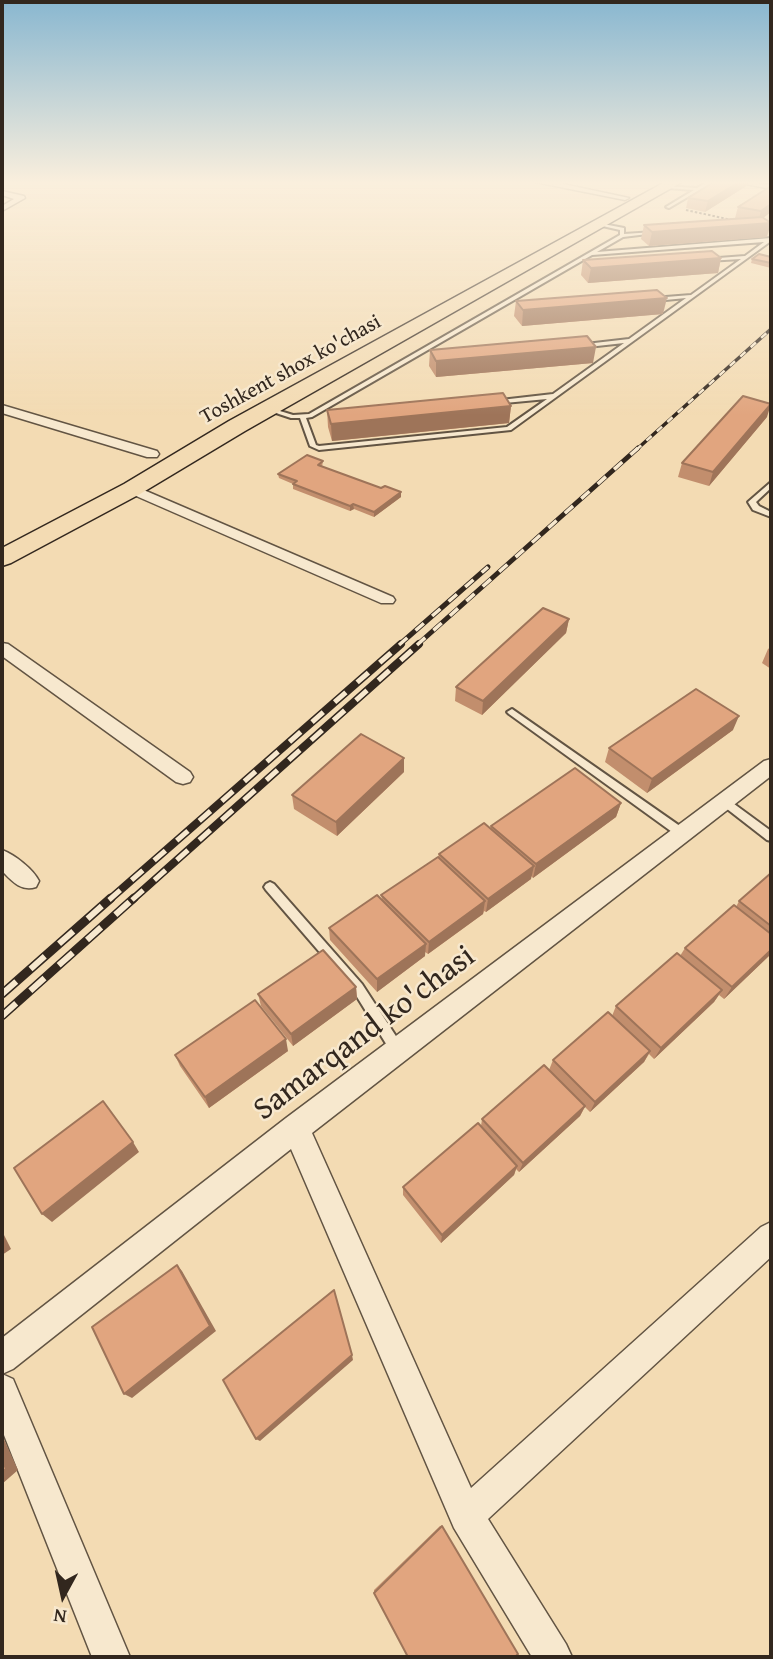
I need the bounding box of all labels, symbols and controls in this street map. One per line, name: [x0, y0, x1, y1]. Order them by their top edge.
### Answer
street label: Toshkent shox ko'chasi: [196, 310, 386, 430]
street label: Samarqand ko'chasi: [247, 938, 483, 1130]
north arrow: [28, 1561, 98, 1631]
text: N: [52, 1602, 68, 1632]

